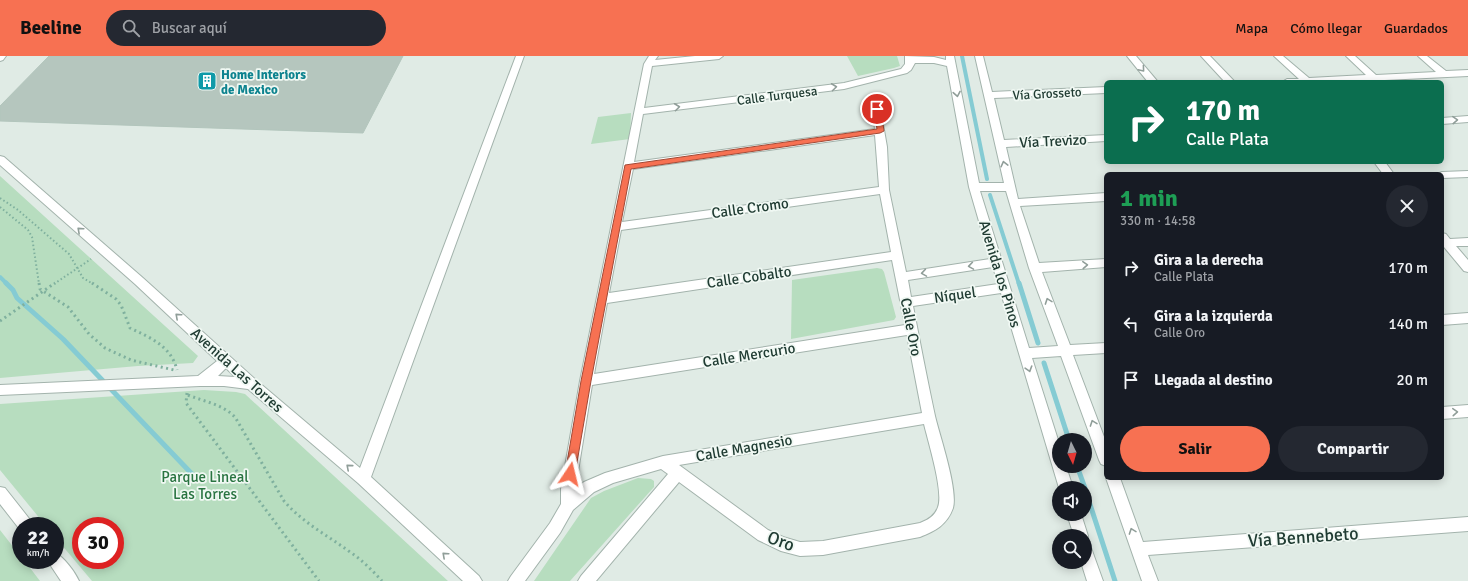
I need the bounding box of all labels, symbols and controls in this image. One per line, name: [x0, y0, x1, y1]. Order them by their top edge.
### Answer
search box: [106, 10, 386, 46]
text: Beeline: [20, 16, 82, 40]
icon: search: [120, 17, 142, 39]
text: Buscar aquí: [152, 19, 227, 37]
text: Mapa: [1235, 20, 1268, 37]
text: Cómo llegar: [1290, 20, 1362, 37]
text: Guardados: [1384, 20, 1448, 37]
one-way arrow: [1138, 64, 1145, 72]
place label: Home Interiors de Mexico: [221, 67, 306, 98]
building icon: Home Interiors de Mexico: [196, 70, 218, 92]
street label: Calle Turquesa: [736, 83, 818, 109]
one-way arrow: [831, 83, 837, 92]
street label: Vía Grosseto: [1012, 84, 1082, 104]
one-way arrow: [952, 91, 961, 97]
pin: [860, 92, 894, 126]
text: 170 m: [1186, 94, 1260, 128]
icon: right: [1120, 96, 1172, 148]
icon: arrive: [866, 98, 888, 120]
one-way arrow: [674, 103, 680, 112]
one-way arrow: [1452, 116, 1458, 124]
text: Calle Plata: [1186, 128, 1269, 150]
street label: Vía Trevizo: [1019, 130, 1088, 152]
one-way arrow: [1000, 161, 1009, 168]
text: 1 min: [1120, 183, 1178, 213]
button: close: [1386, 185, 1428, 227]
street label: Calle Cromo: [710, 194, 790, 222]
text: 330 m · 14:58: [1120, 213, 1196, 229]
street label: Avenida los Pinos: [975, 218, 1025, 330]
one-way arrow: [78, 228, 85, 235]
text: Gira a la derecha: [1154, 251, 1264, 269]
icon: right: [1120, 257, 1142, 279]
text: 170 m: [1388, 259, 1428, 277]
one-way arrow: [1082, 260, 1088, 269]
one-way arrow: [968, 261, 975, 270]
street label: Calle Cobalto: [706, 262, 793, 292]
one-way arrow: [921, 268, 927, 277]
text: Calle Plata: [1154, 269, 1214, 285]
street label: Níquel: [933, 283, 977, 307]
street label: Calle Oro: [897, 296, 925, 358]
one-way arrow: [1044, 298, 1052, 305]
text: Gira a la izquierda: [1154, 307, 1273, 325]
icon: left: [1120, 313, 1142, 335]
one-way arrow: [175, 314, 183, 321]
text: 140 m: [1388, 315, 1428, 333]
street label: Avenida Las Torres: [187, 324, 287, 416]
text: Calle Oro: [1154, 325, 1205, 341]
street label: Calle Mercurio: [701, 339, 797, 371]
one-way arrow: [1024, 365, 1033, 372]
icon: arrive: [1120, 369, 1142, 391]
text: Llegada al destino: [1154, 371, 1273, 389]
text: 20 m: [1397, 371, 1428, 389]
one-way arrow: [1452, 408, 1458, 417]
one-way arrow: [1089, 419, 1097, 426]
button: Salir: [1120, 426, 1270, 472]
button: Compartir: [1278, 426, 1428, 472]
street label: Calle Magnesio: [694, 431, 794, 465]
north arrow: [1052, 433, 1092, 473]
map controls: [1052, 433, 1092, 569]
position arrow: [549, 453, 591, 495]
one-way arrow: [346, 465, 353, 472]
park label: Parque Lineal Las Torres: [161, 468, 249, 503]
button: sound: [1052, 481, 1092, 521]
speed limit sign: 30: [72, 517, 124, 569]
street label: Vía Bennebeto: [1247, 522, 1359, 552]
text: 22: [27, 525, 49, 550]
street label: Oro: [764, 526, 798, 556]
one-way arrow: [1129, 528, 1137, 535]
button: search: [1052, 529, 1092, 569]
text: km/h: [27, 547, 49, 559]
one-way arrow: [442, 553, 449, 560]

